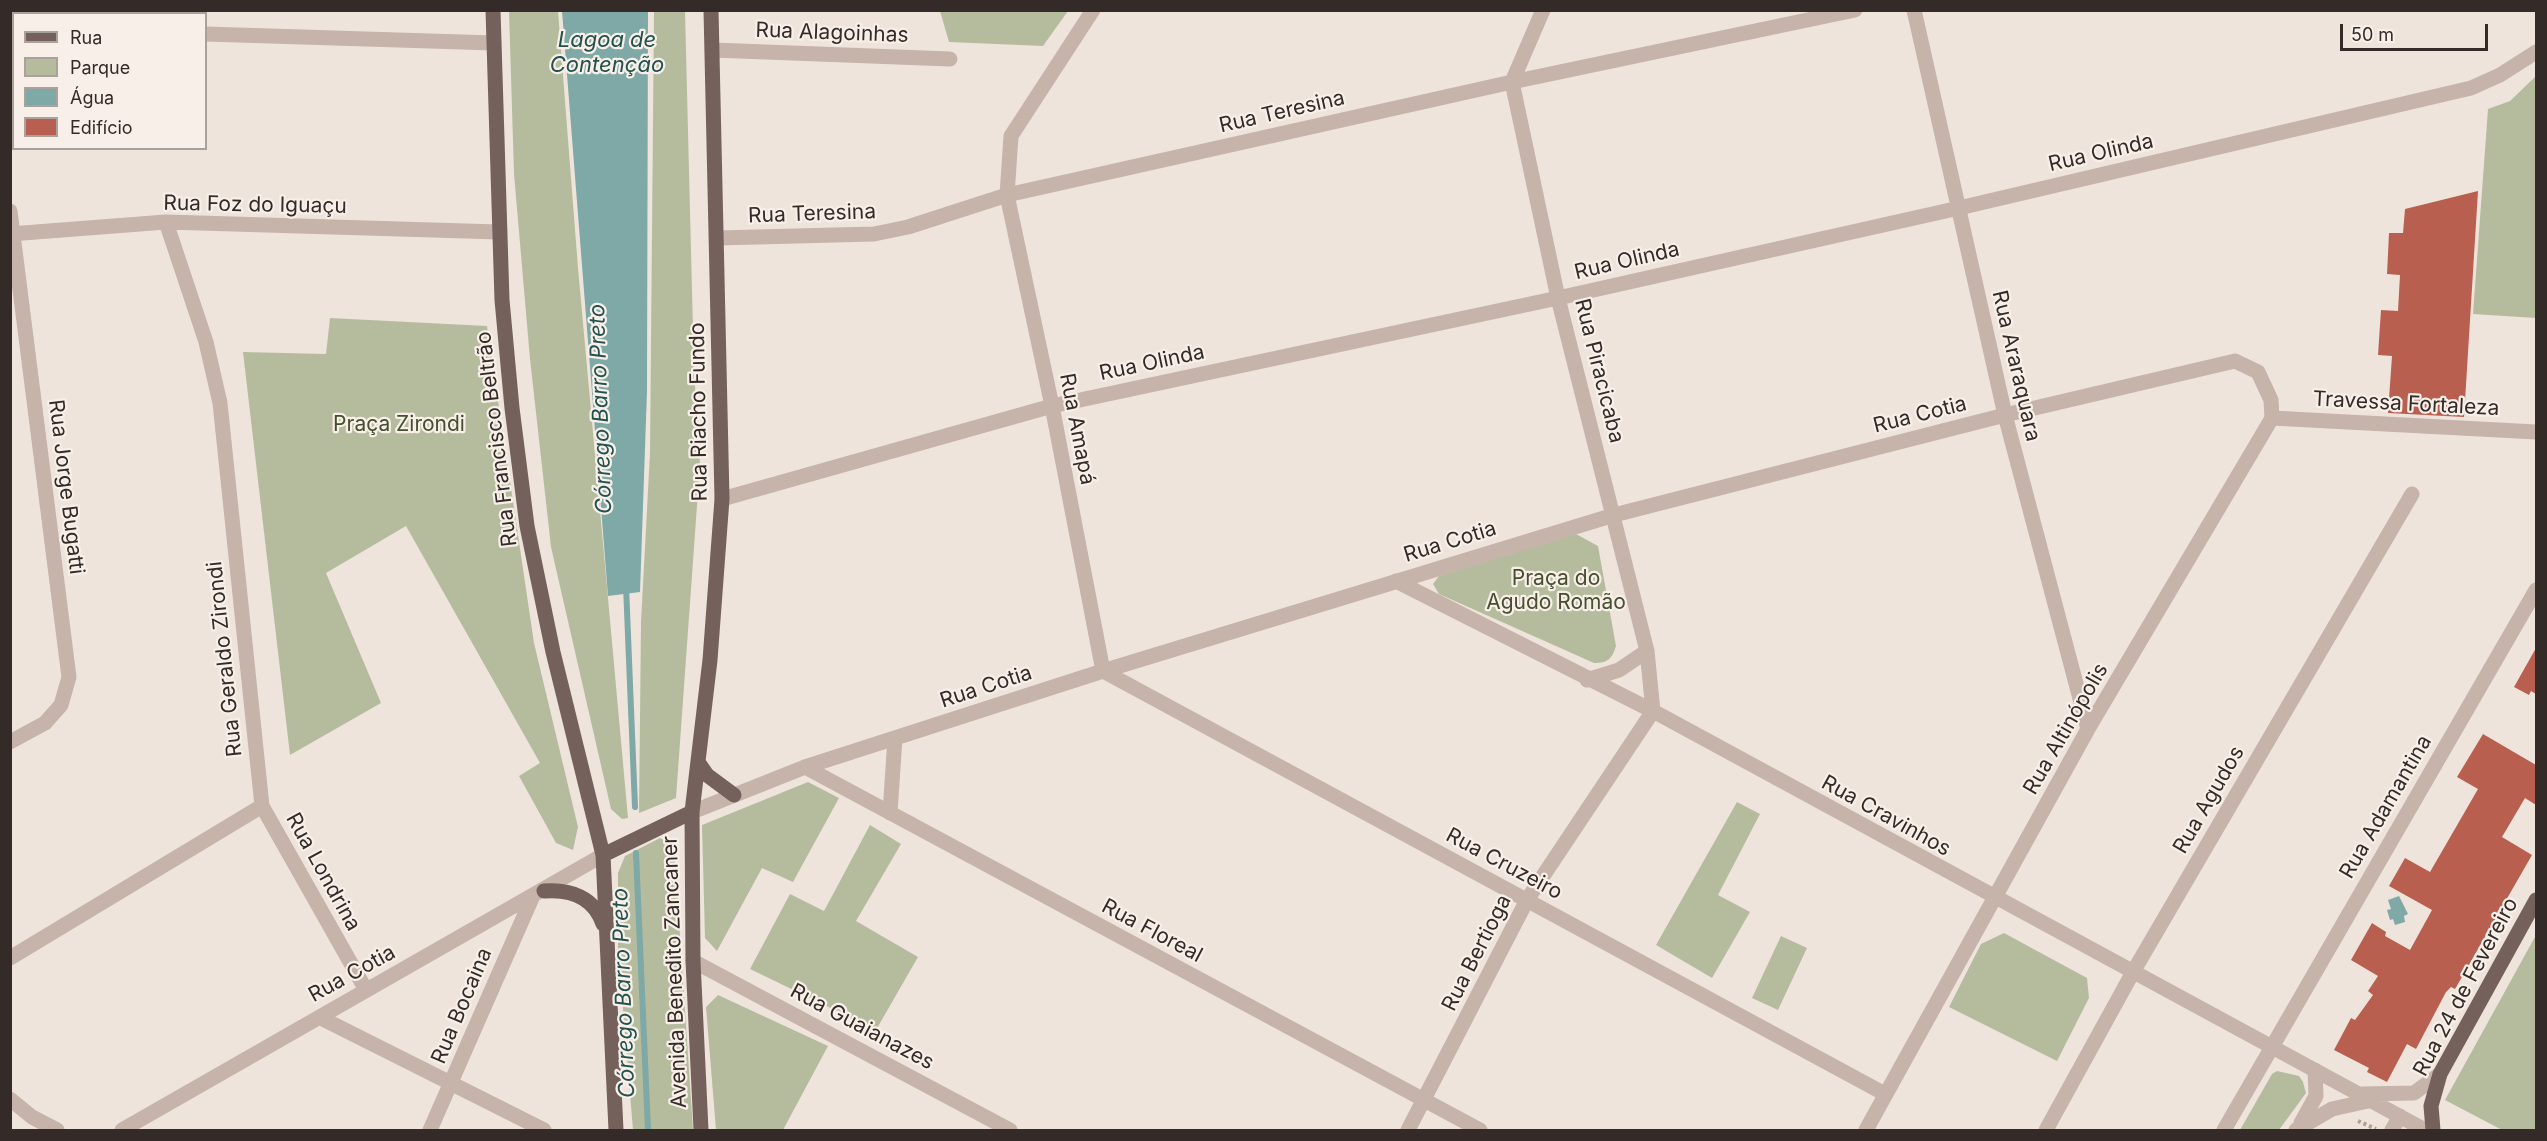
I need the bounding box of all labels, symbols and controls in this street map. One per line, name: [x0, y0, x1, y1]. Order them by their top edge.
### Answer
legend: [12, 12, 207, 150]
scale bar: [2343, 12, 2492, 50]
street label: Rua Alagoinhas: [755, 18, 909, 48]
text: 50 m: [2351, 24, 2394, 45]
text: Rua: [70, 27, 102, 48]
water label: Lagoa de Contenção: [550, 27, 664, 78]
text: Parque: [70, 57, 130, 78]
street label: Rua Teresina: [1217, 85, 1347, 139]
text: Água: [70, 87, 114, 108]
text: Edifício: [70, 117, 133, 138]
street label: Rua Olinda: [2046, 129, 2156, 177]
street label: Rua Foz do Iguaçu: [163, 191, 347, 219]
street label: Rua Teresina: [748, 199, 876, 229]
street label: Rua Olinda: [1572, 237, 1682, 285]
street label: Rua Araraquara: [1986, 288, 2046, 444]
street label: Rua Piracicaba: [1569, 296, 1629, 446]
water label: Córrego Barro Preto: [584, 304, 618, 514]
street label: Rua Riacho Fundo: [685, 322, 713, 502]
street label: Rua Francisco Beltrão: [471, 330, 523, 548]
street label: Rua Olinda: [1097, 340, 1207, 386]
street label: Rua Amapá: [1054, 371, 1100, 487]
street label: Travessa Fortaleza: [2312, 387, 2500, 421]
street label: Rua Cotia: [1871, 391, 1969, 439]
street label: Rua Jorge Bugatti: [43, 398, 89, 576]
park label: Praça Zirondi: [333, 412, 465, 438]
street label: Rua Cotia: [1401, 516, 1499, 568]
street label: Rua Geraldo Zirondi: [202, 560, 248, 758]
park label: Praça do Agudo Romão: [1486, 566, 1626, 616]
street label: Rua Altinópolis: [2018, 659, 2114, 799]
street label: Rua Cotia: [937, 660, 1035, 714]
street label: Rua Adamantina: [2335, 731, 2437, 883]
street label: Rua Agudos: [2168, 742, 2250, 858]
street label: Rua Cravinhos: [1817, 770, 1955, 862]
street label: Rua Londrina: [280, 809, 366, 935]
street label: Rua Cruzeiro: [1442, 823, 1566, 905]
street label: Avenida Benedito Zancaner: [658, 835, 692, 1109]
water label: Córrego Barro Preto: [607, 888, 641, 1098]
street label: Rua Bertioga: [1437, 891, 1517, 1015]
street label: Rua 24 de Fevereiro: [2408, 893, 2524, 1081]
street label: Rua Floreal: [1097, 894, 1207, 968]
street label: Rua Cotia: [304, 940, 400, 1008]
street label: Rua Bocaina: [426, 944, 498, 1068]
street label: Rua Guaianazes: [786, 979, 938, 1075]

